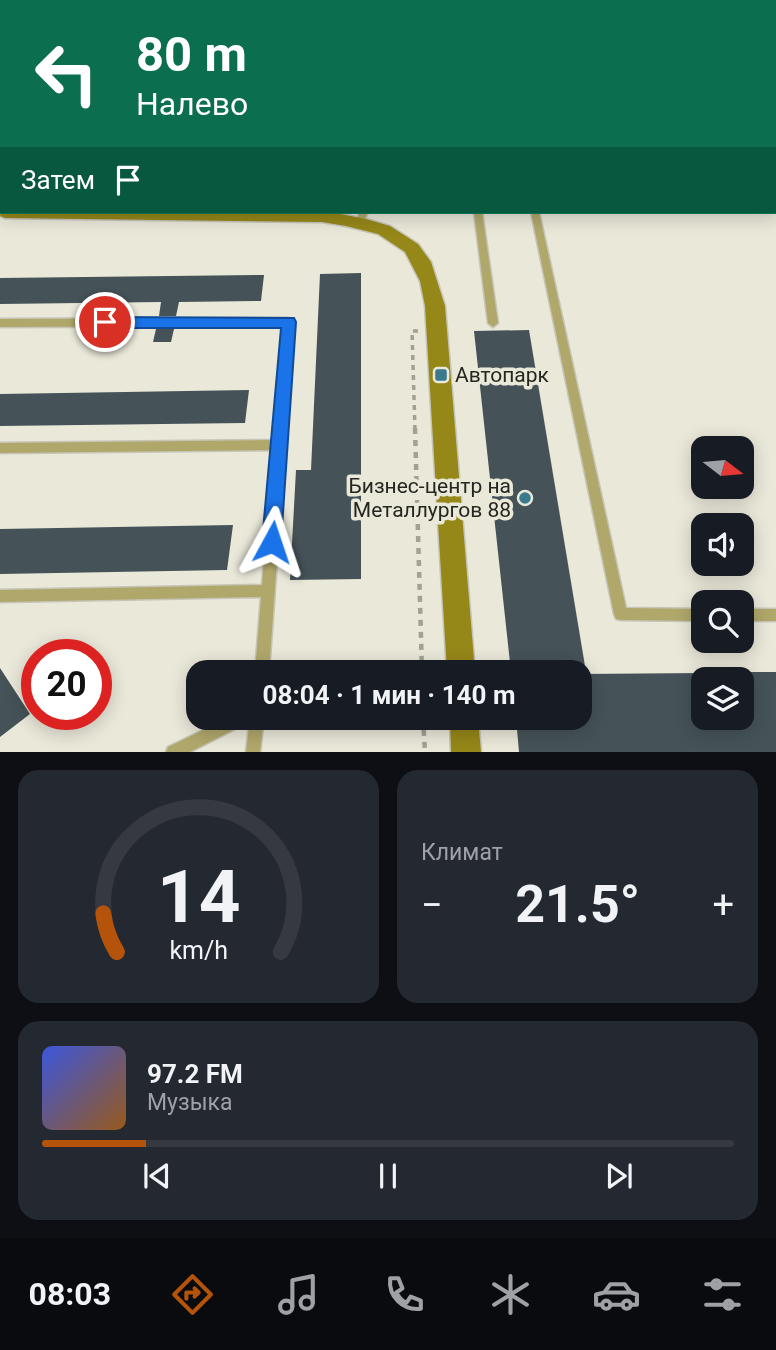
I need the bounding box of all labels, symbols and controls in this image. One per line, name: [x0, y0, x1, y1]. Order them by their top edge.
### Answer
text: 80 m: [136, 26, 247, 83]
icon: left: [21, 28, 112, 119]
text: Налево: [136, 85, 248, 123]
icon: arrive: [109, 161, 147, 199]
text: Затем: [21, 165, 95, 195]
pin: [75, 292, 135, 352]
icon: arrive: [86, 303, 124, 341]
place label: Автопарк: [455, 363, 550, 387]
marker: Автопарк: [433, 367, 449, 383]
north arrow: [691, 436, 754, 499]
map controls: [691, 436, 754, 730]
place label: Бизнес-центр на Металлургов 88: [349, 474, 511, 522]
marker: Бизнес-центр на Металлургов 88: [517, 490, 533, 506]
position arrow: [235, 505, 309, 579]
button: sound: [691, 513, 754, 576]
button: search: [691, 590, 754, 653]
speed limit sign: 20: [21, 639, 112, 730]
button: layers: [691, 667, 754, 730]
text: 08:04 · 1 мин · 140 m: [263, 680, 515, 710]
text: Климат: [421, 839, 503, 866]
text: 14: [157, 855, 240, 941]
text: 21.5°: [515, 874, 640, 935]
text: −: [421, 883, 443, 927]
text: +: [712, 883, 734, 927]
text: km/h: [169, 936, 228, 965]
text: 97.2 FM: [147, 1059, 243, 1089]
text: Музыка: [147, 1089, 232, 1116]
icon: previous: [138, 1157, 176, 1195]
icon: pause: [369, 1157, 407, 1195]
icon: next: [600, 1157, 638, 1195]
icon: directions: [168, 1270, 217, 1319]
icon: music: [274, 1270, 323, 1319]
icon: phone: [380, 1270, 429, 1319]
icon: climate: [486, 1270, 535, 1319]
icon: car: [592, 1270, 641, 1319]
icon: filters: [698, 1270, 747, 1319]
text: 08:03: [29, 1275, 111, 1313]

